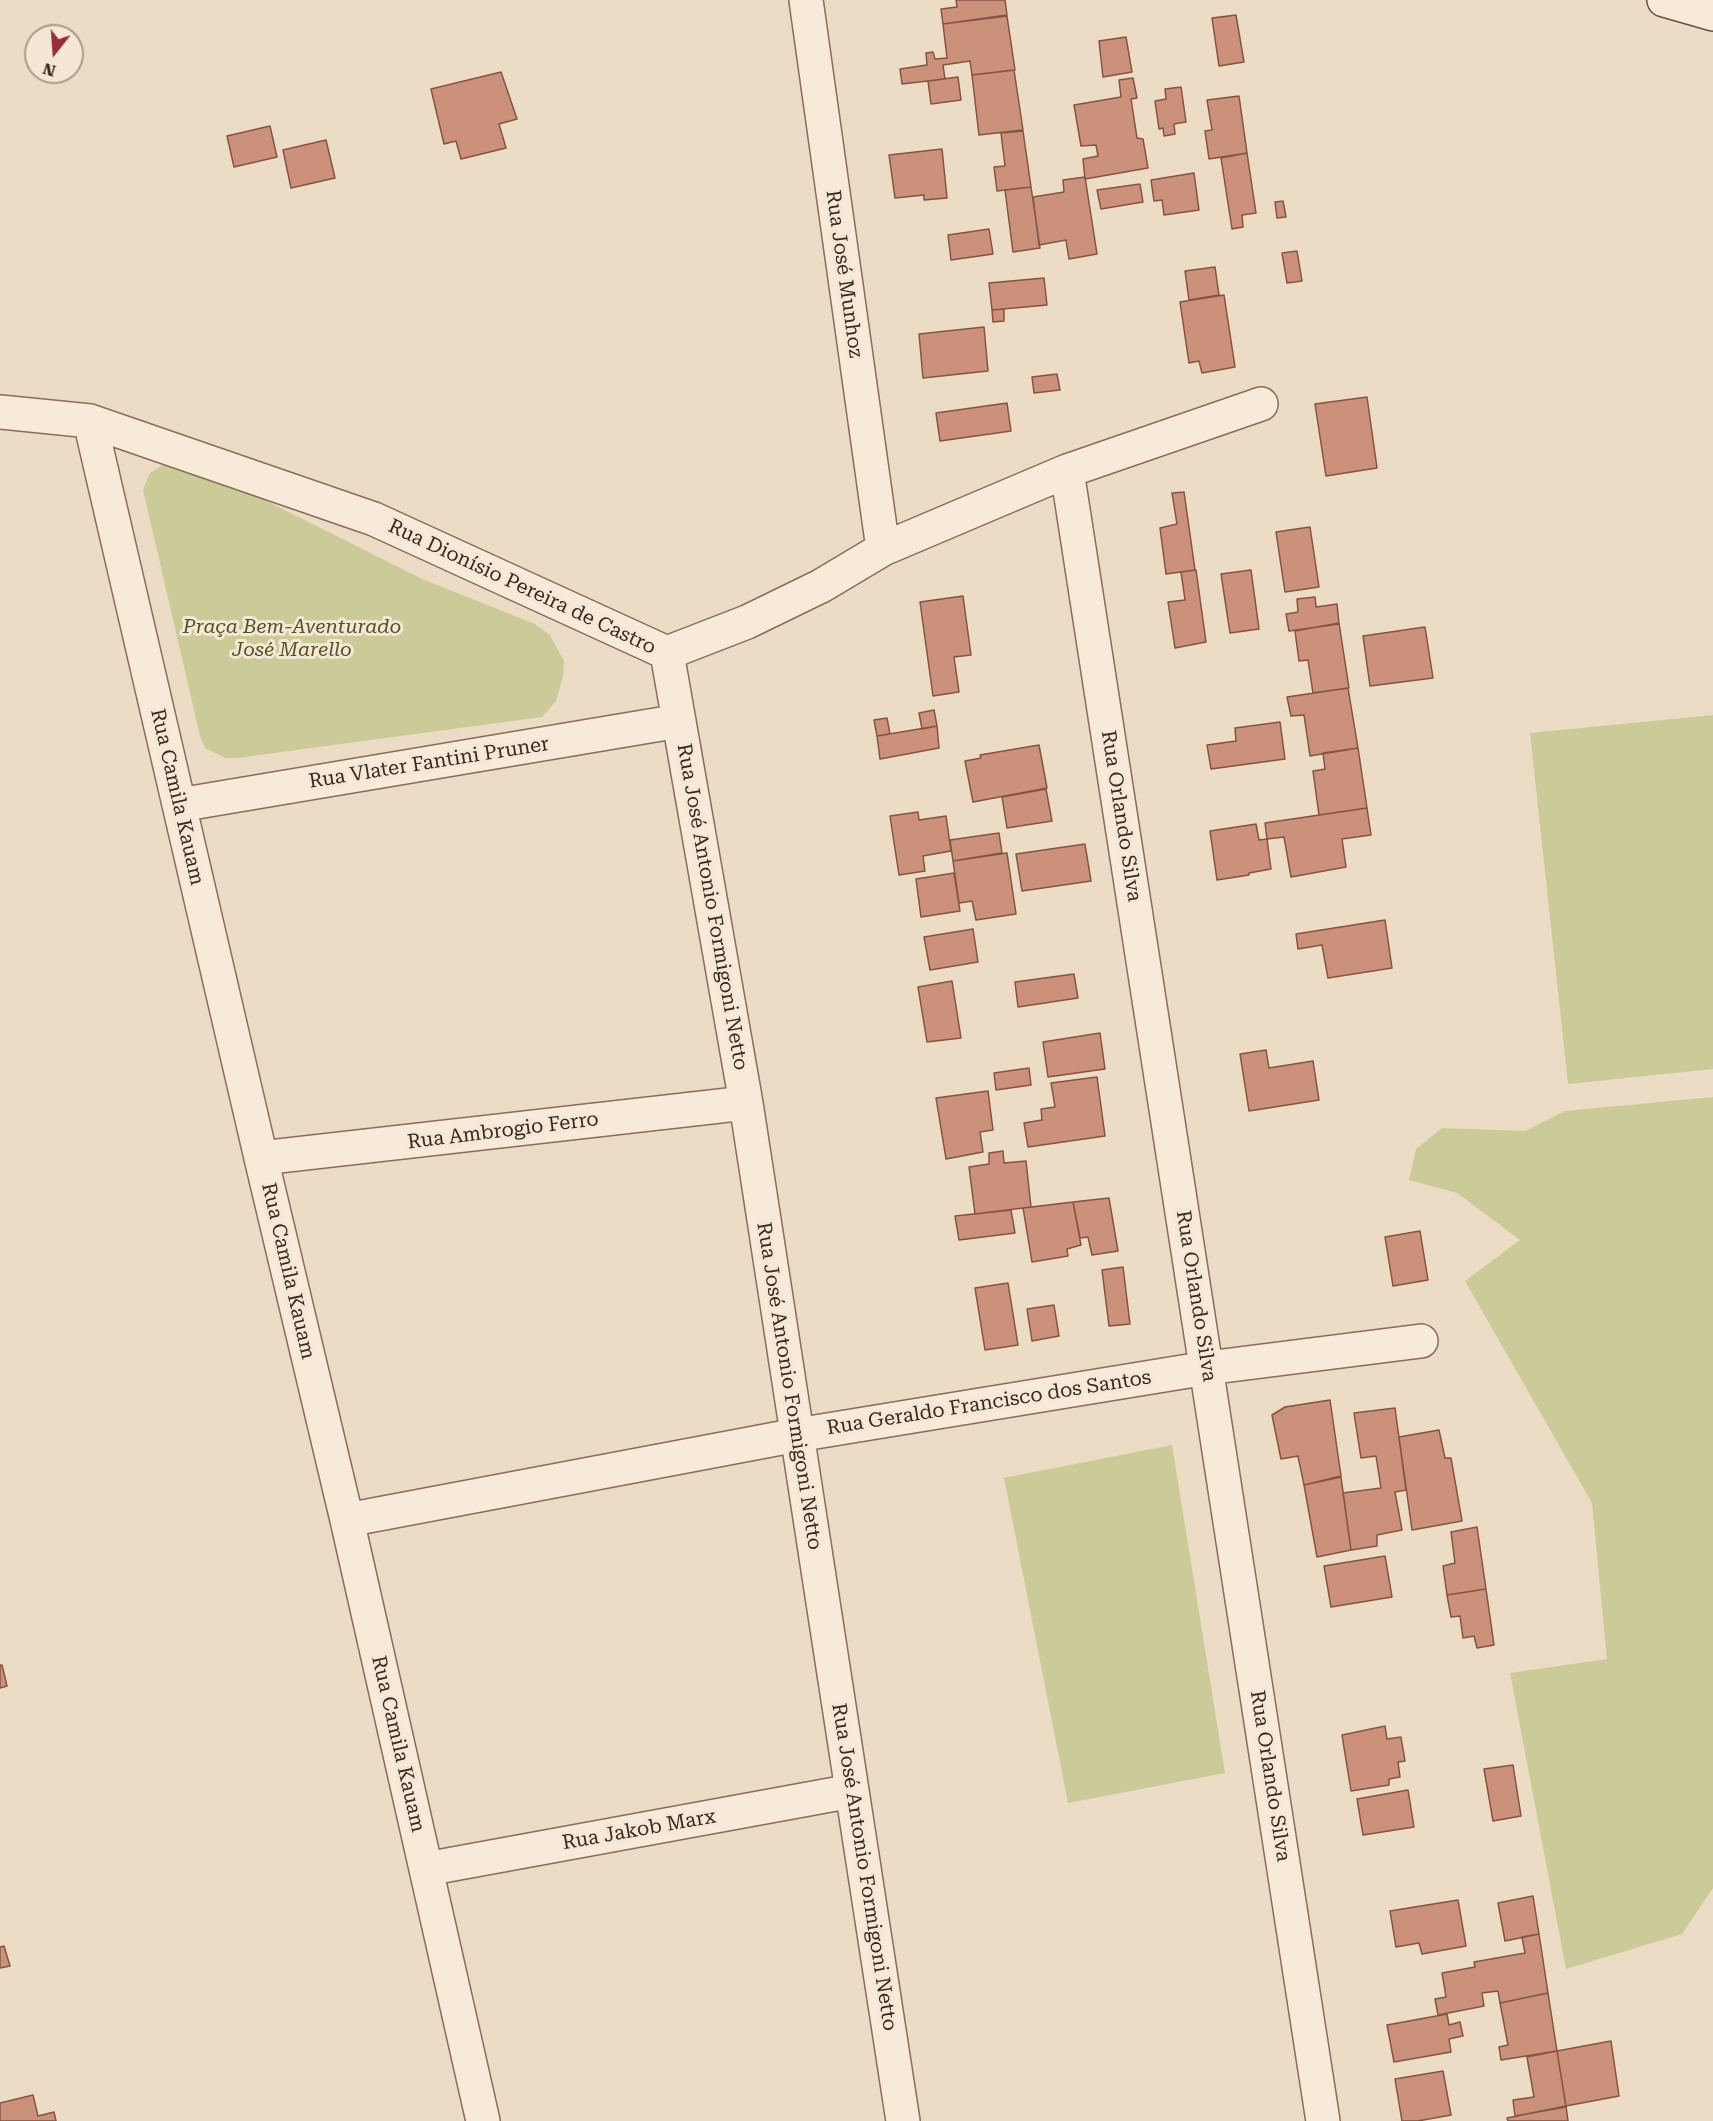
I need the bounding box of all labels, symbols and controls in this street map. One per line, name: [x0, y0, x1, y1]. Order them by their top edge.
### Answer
north arrow: [24, 24, 84, 84]
text: N: [41, 59, 58, 81]
street label: Rua José Munhoz: [820, 189, 868, 359]
street label: Rua Dionísio Pereira de Castro: [384, 514, 660, 660]
park label: Praça Bem-Aventurado José Marello: [183, 615, 401, 662]
street label: Rua Camila Kauam: [145, 706, 209, 888]
street label: Rua Orlando Silva: [1096, 729, 1146, 903]
street label: Rua Vlater Fantini Pruner: [307, 732, 551, 794]
street label: Rua José Antonio Formigoni Netto: [671, 742, 753, 1072]
street label: Rua Ambrogio Ferro: [406, 1107, 600, 1155]
street label: Rua Camila Kauam: [256, 1180, 320, 1362]
street label: Rua Orlando Silva: [1171, 1209, 1221, 1383]
street label: Rua José Antonio Formigoni Netto: [751, 1221, 827, 1551]
street label: Rua Geraldo Francisco dos Santos: [825, 1365, 1153, 1441]
street label: Rua Camila Kauam: [366, 1653, 430, 1835]
street label: Rua Orlando Silva: [1245, 1689, 1295, 1863]
street label: Rua José Antonio Formigoni Netto: [826, 1702, 902, 2032]
street label: Rua Jakob Marx: [560, 1805, 718, 1855]

